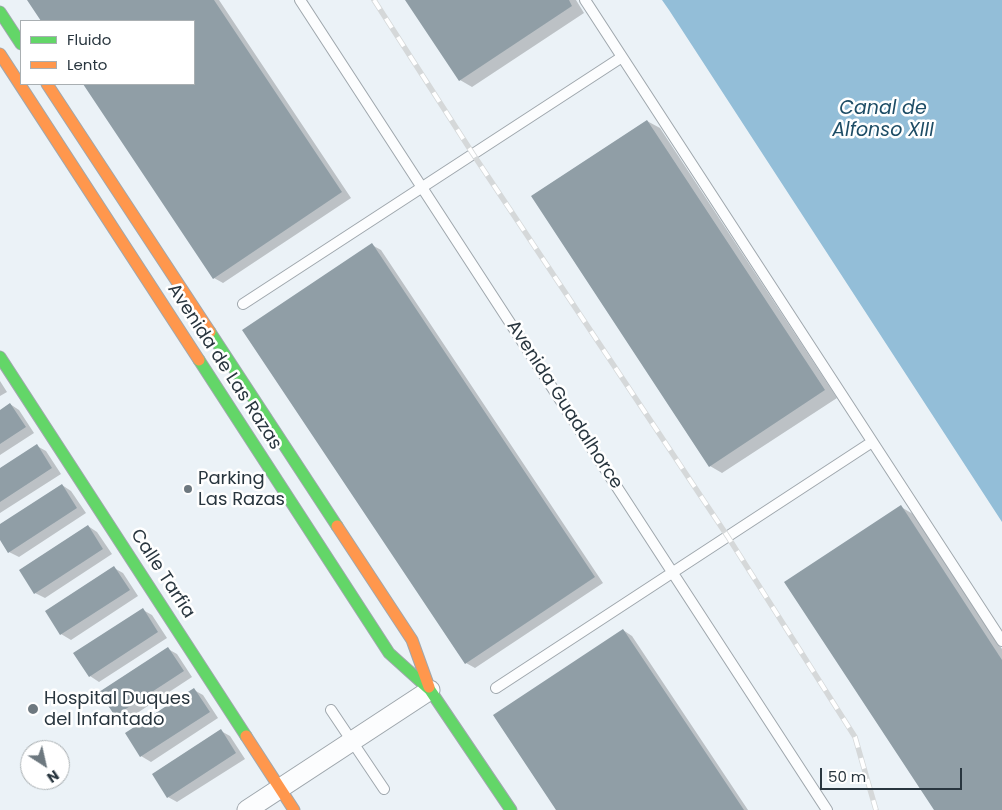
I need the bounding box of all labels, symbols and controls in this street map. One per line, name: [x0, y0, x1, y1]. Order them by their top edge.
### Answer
legend: [20, 20, 195, 85]
text: Fluido: [67, 29, 111, 50]
text: Lento: [67, 54, 107, 75]
water label: Canal de Alfonso XIII: [832, 98, 934, 142]
street label: Avenida de Las Razas: [162, 280, 286, 454]
street label: Avenida Guadalhorce: [501, 317, 627, 493]
place label: Parking Las Razas: [198, 468, 285, 510]
marker: Parking Las Razas: [182, 483, 194, 495]
street label: Calle Tarfia: [125, 525, 199, 623]
place label: Hospital Duques del Infantado: [44, 688, 190, 731]
marker: Hospital Duques del Infantado: [26, 702, 40, 716]
north arrow: [20, 740, 70, 790]
scale bar: [822, 758, 964, 790]
text: N: [43, 765, 63, 788]
text: 50 m: [828, 766, 866, 787]

